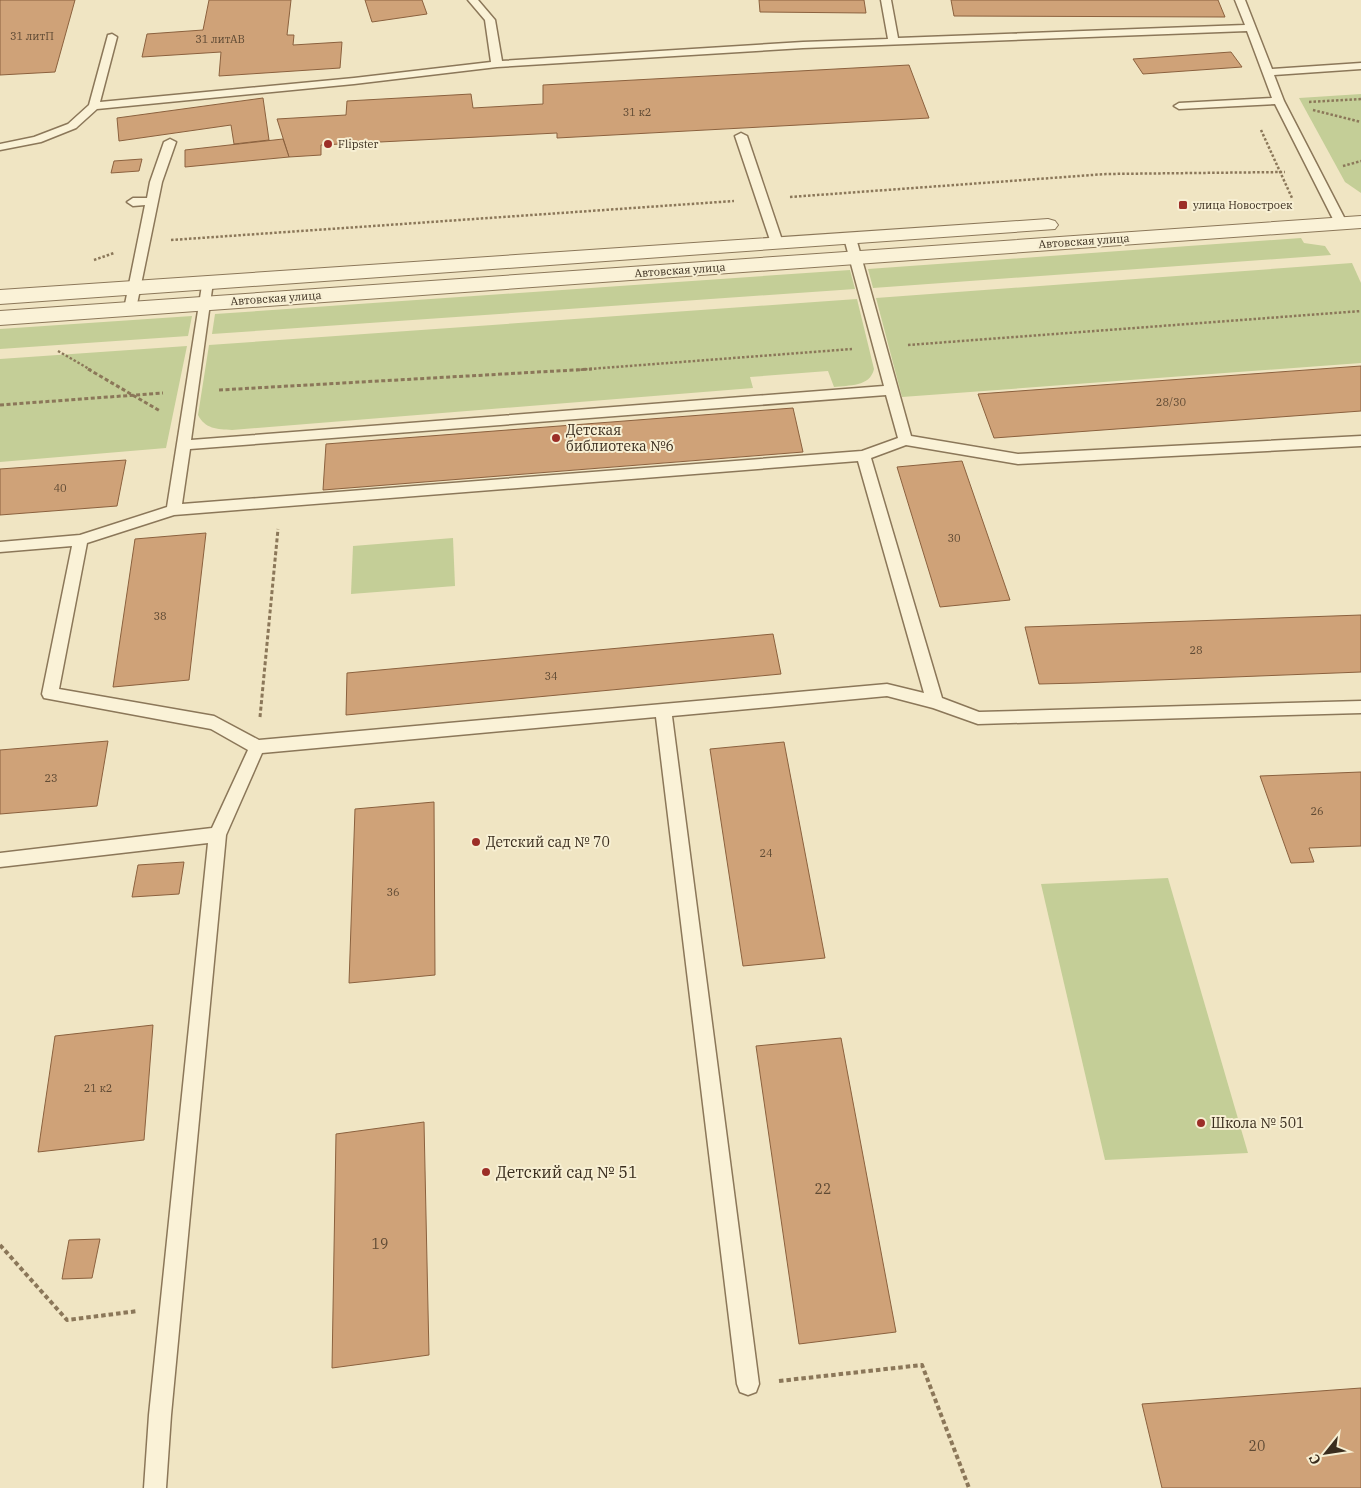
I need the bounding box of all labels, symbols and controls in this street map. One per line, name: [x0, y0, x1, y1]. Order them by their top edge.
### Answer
house number: 31 литП: [10, 29, 54, 43]
house number: 31 литАВ: [195, 32, 245, 46]
house number: 31 к2: [623, 105, 651, 119]
place label: Flipster: [338, 137, 378, 151]
marker: Flipster: [322, 138, 334, 150]
place label: улица Новостроек: [1193, 198, 1293, 212]
marker: улица Новостроек: [1177, 199, 1189, 211]
street label: Автовская улица: [1038, 231, 1130, 251]
street label: Автовская улица: [634, 260, 726, 280]
street label: Автовская улица: [230, 288, 322, 308]
house number: 28/30: [1156, 395, 1187, 409]
place label: Детская библиотека №6: [566, 421, 674, 455]
marker: Детская библиотека №6: [550, 432, 562, 444]
house number: 40: [53, 481, 67, 495]
house number: 30: [947, 531, 961, 545]
house number: 38: [153, 609, 167, 623]
house number: 28: [1189, 643, 1203, 657]
house number: 34: [544, 669, 558, 683]
house number: 23: [44, 771, 58, 785]
house number: 26: [1310, 804, 1324, 818]
place label: Детский сад № 70: [486, 833, 610, 851]
marker: Детский сад № 70: [470, 836, 482, 848]
house number: 24: [759, 846, 773, 860]
house number: 36: [386, 885, 400, 899]
house number: 21 к2: [84, 1081, 112, 1095]
place label: Школа № 501: [1211, 1114, 1304, 1132]
marker: Школа № 501: [1195, 1117, 1207, 1129]
place label: Детский сад № 51: [496, 1162, 638, 1182]
marker: Детский сад № 51: [480, 1166, 492, 1178]
house number: 22: [815, 1180, 831, 1198]
house number: 19: [372, 1235, 388, 1253]
north arrow: [1301, 1428, 1351, 1478]
house number: 20: [1249, 1437, 1265, 1455]
text: С: [1305, 1451, 1325, 1468]

